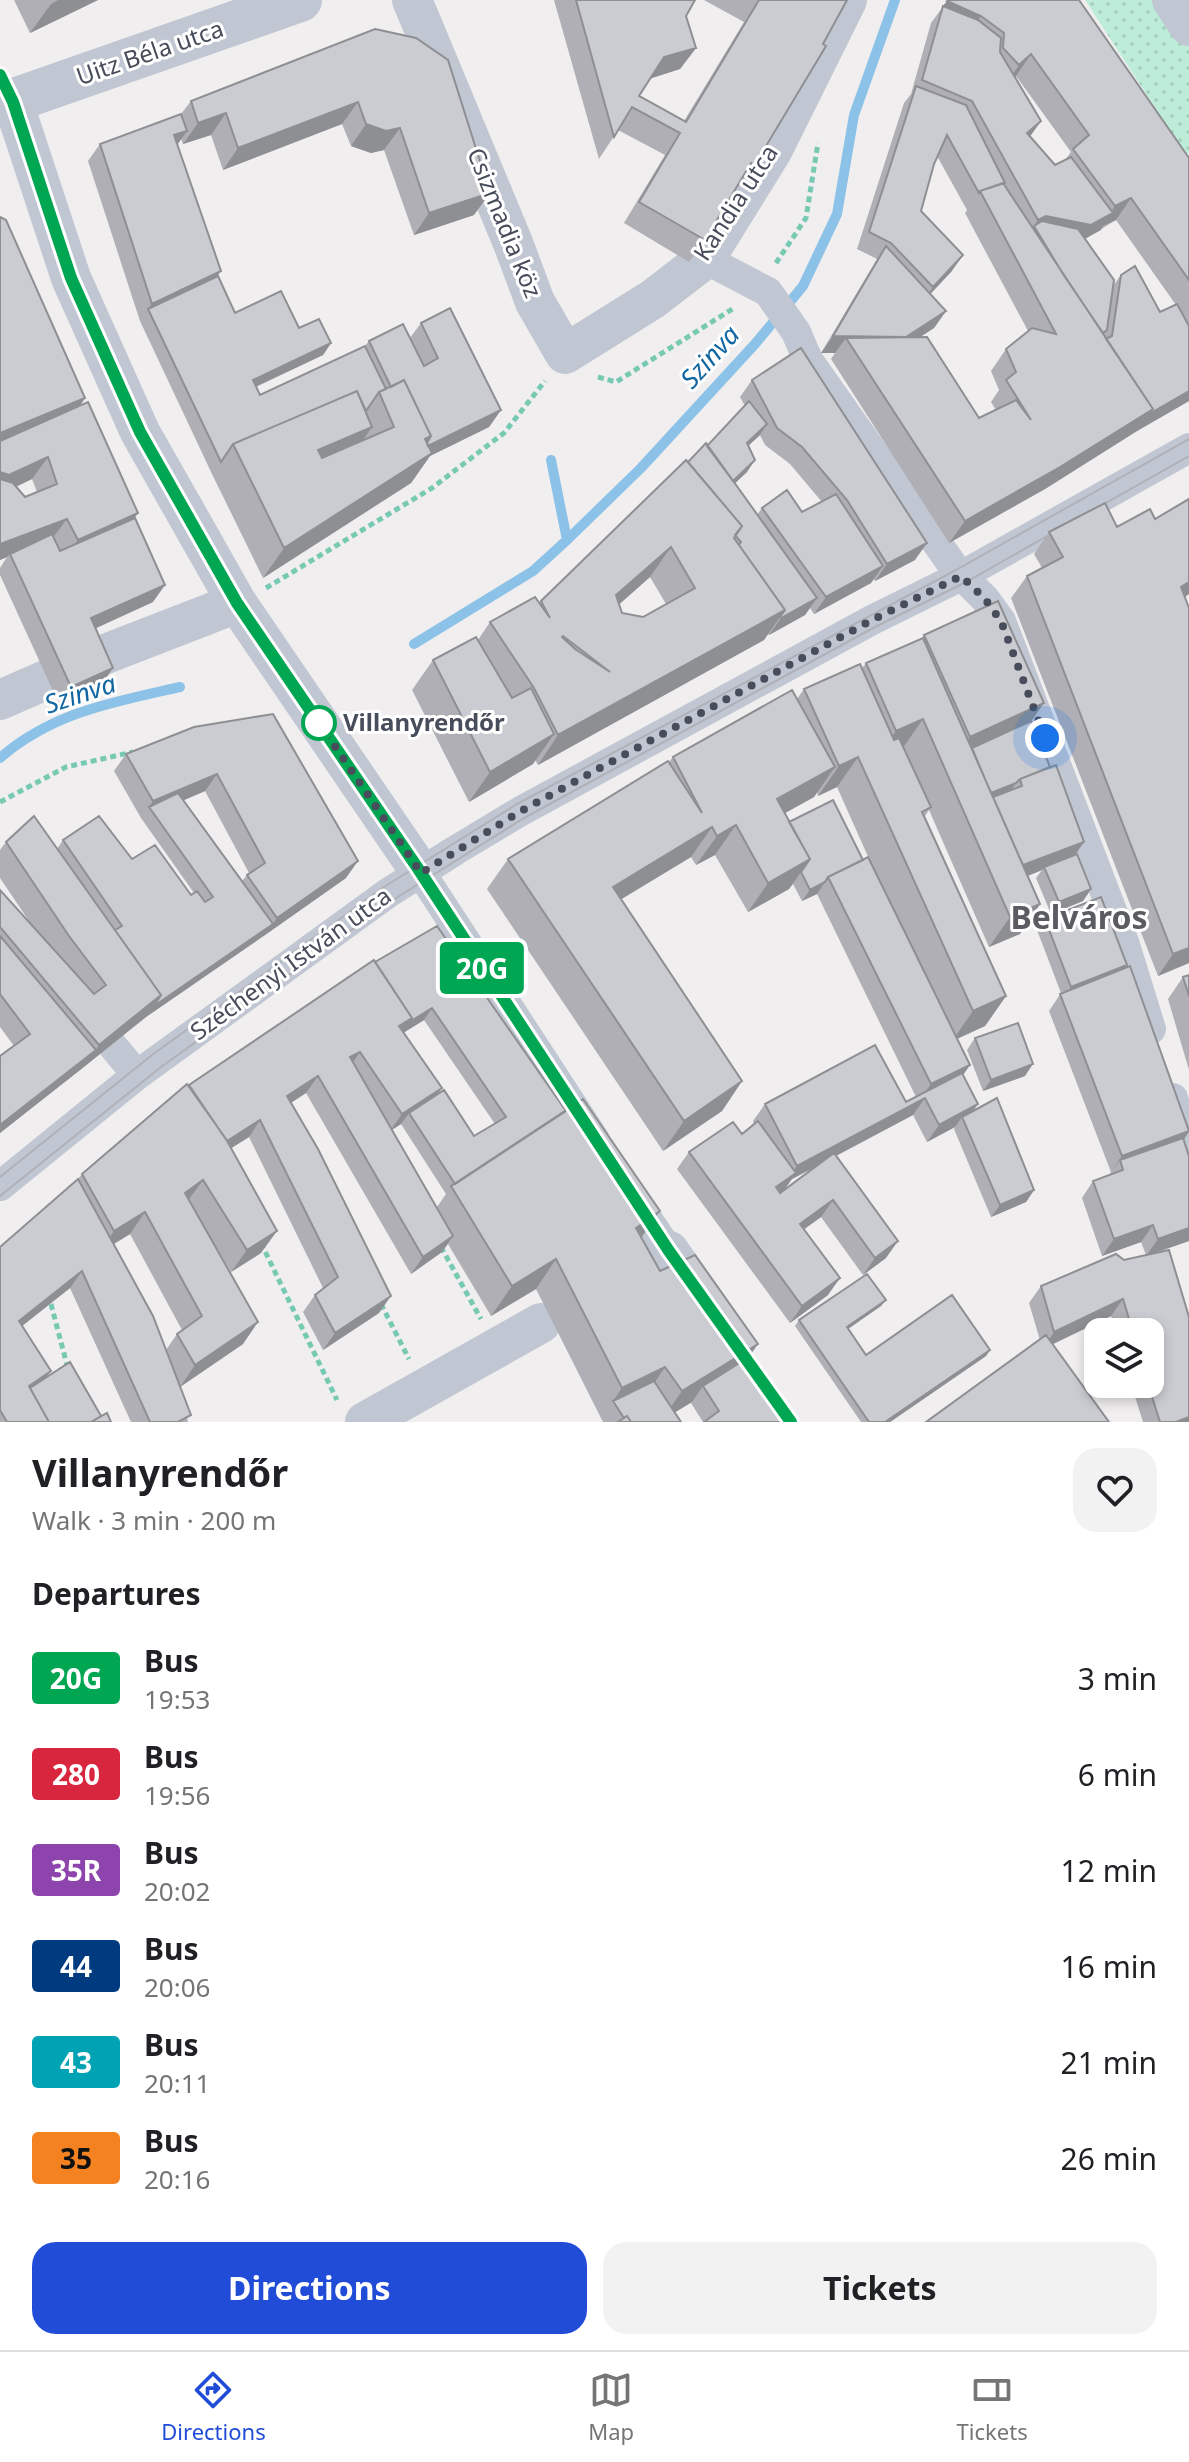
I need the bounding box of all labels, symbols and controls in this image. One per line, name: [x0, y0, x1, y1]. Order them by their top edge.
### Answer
street label: Uitz Béla utca: [72, 11, 227, 92]
street label: Kandia utca: [685, 138, 785, 267]
street label: Csizmadia köz: [460, 143, 550, 302]
water label: Szinva: [671, 317, 747, 396]
water label: Szinva: [39, 665, 120, 722]
place label: Villanyrendőr: [343, 705, 505, 738]
marker: Villanyrendőr: [302, 706, 336, 740]
your location: [1025, 718, 1065, 758]
street label: Széchenyi István utca: [183, 879, 397, 1047]
district label: Belváros: [1010, 895, 1148, 938]
line badge: 20G: [436, 942, 528, 994]
text: 20G: [456, 949, 508, 987]
map controls: [1084, 1318, 1164, 1398]
button: layers: [1084, 1318, 1164, 1398]
text: Villanyrendőr: [32, 1446, 288, 1498]
button: heart: [1073, 1448, 1157, 1532]
text: Walk · 3 min · 200 m: [32, 1502, 276, 1538]
text: Departures: [32, 1573, 201, 1614]
text: Bus: [144, 1640, 199, 1681]
text: 3 min: [1078, 1658, 1157, 1699]
text: 20G: [50, 1659, 102, 1697]
text: 19:53: [144, 1681, 210, 1717]
text: Bus: [144, 1736, 199, 1777]
text: 6 min: [1078, 1754, 1157, 1795]
text: 280: [52, 1755, 100, 1793]
text: 19:56: [144, 1777, 210, 1813]
text: Bus: [144, 1832, 199, 1873]
text: 12 min: [1061, 1850, 1157, 1891]
text: 35R: [51, 1851, 101, 1889]
text: 20:02: [144, 1873, 210, 1909]
text: Bus: [144, 1928, 199, 1969]
text: 16 min: [1061, 1946, 1157, 1987]
text: 44: [60, 1947, 92, 1985]
text: 20:06: [144, 1969, 210, 2005]
text: Bus: [144, 2024, 199, 2065]
text: 21 min: [1061, 2042, 1157, 2083]
text: 43: [60, 2043, 92, 2081]
text: 20:11: [144, 2065, 210, 2101]
text: Bus: [144, 2120, 199, 2161]
text: 26 min: [1061, 2138, 1157, 2179]
text: 35: [60, 2139, 92, 2177]
text: 20:16: [144, 2161, 210, 2197]
button: Directions: [32, 2242, 587, 2334]
button: Tickets: [603, 2242, 1157, 2334]
tab: Directions: [161, 2368, 266, 2446]
tab: Map: [588, 2368, 634, 2446]
tab: Tickets: [957, 2368, 1028, 2446]

